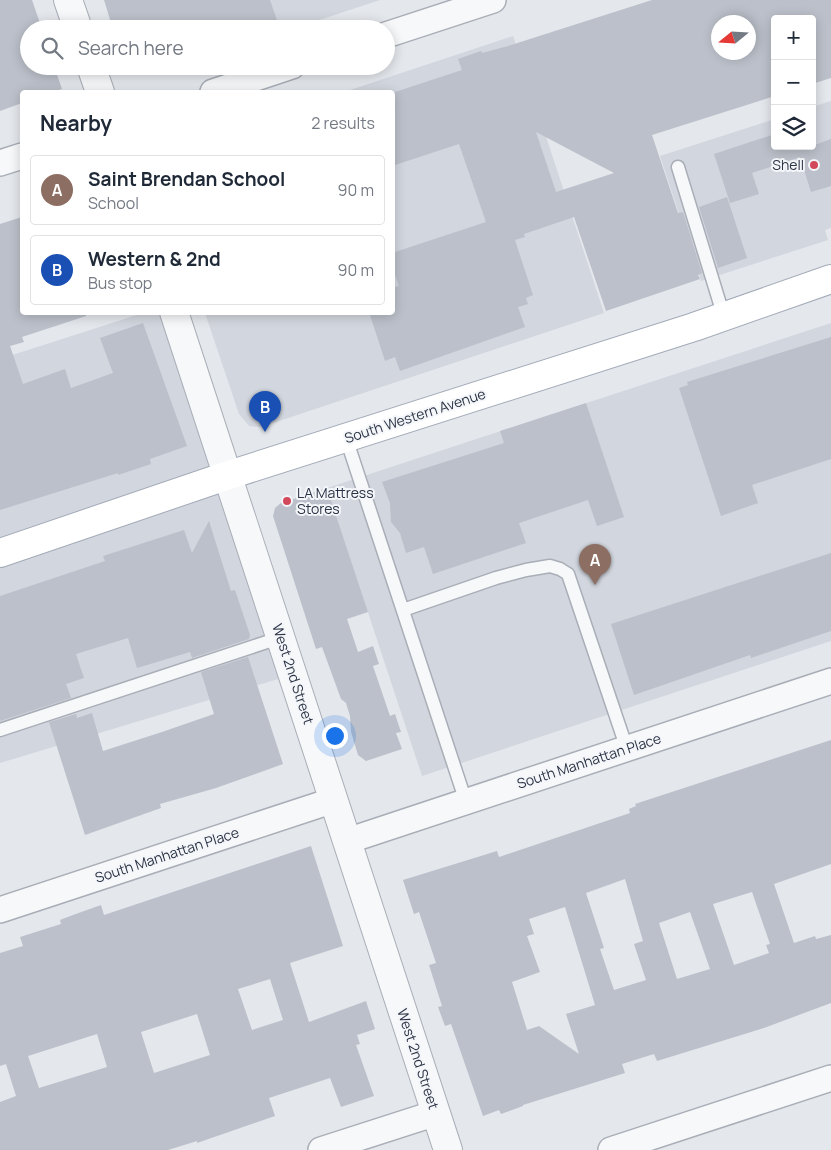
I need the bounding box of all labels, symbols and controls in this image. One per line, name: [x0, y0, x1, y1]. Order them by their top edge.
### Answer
north arrow: [711, 15, 756, 60]
map controls: [771, 15, 816, 150]
button: +: [771, 15, 816, 60]
search box: [20, 20, 395, 75]
icon: search: [38, 34, 66, 62]
text: Search here: [78, 35, 184, 61]
button: −: [771, 60, 816, 105]
button: layers: [771, 105, 816, 150]
text: Nearby: [40, 109, 112, 137]
text: 2 results: [311, 112, 375, 134]
place label: Shell: [772, 155, 804, 174]
marker: Shell: [808, 159, 820, 171]
text: Saint Brendan School: [88, 166, 285, 192]
text: A: [52, 179, 62, 201]
text: 90 m: [338, 179, 374, 201]
text: School: [88, 192, 139, 214]
text: Western & 2nd: [88, 246, 221, 272]
text: B: [52, 259, 62, 281]
text: 90 m: [338, 259, 374, 281]
text: Bus stop: [88, 272, 152, 294]
street label: South Western Avenue: [342, 384, 488, 447]
pin: B: [249, 391, 281, 432]
place label: LA Mattress Stores: [297, 483, 374, 518]
marker: LA Mattress Stores: [281, 495, 293, 507]
pin: A: [579, 544, 611, 585]
street label: West 2nd Street: [268, 621, 319, 727]
your location: [322, 723, 348, 749]
street label: South Manhattan Place: [514, 728, 663, 793]
street label: South Manhattan Place: [92, 822, 241, 887]
street label: West 2nd Street: [393, 1006, 444, 1112]

